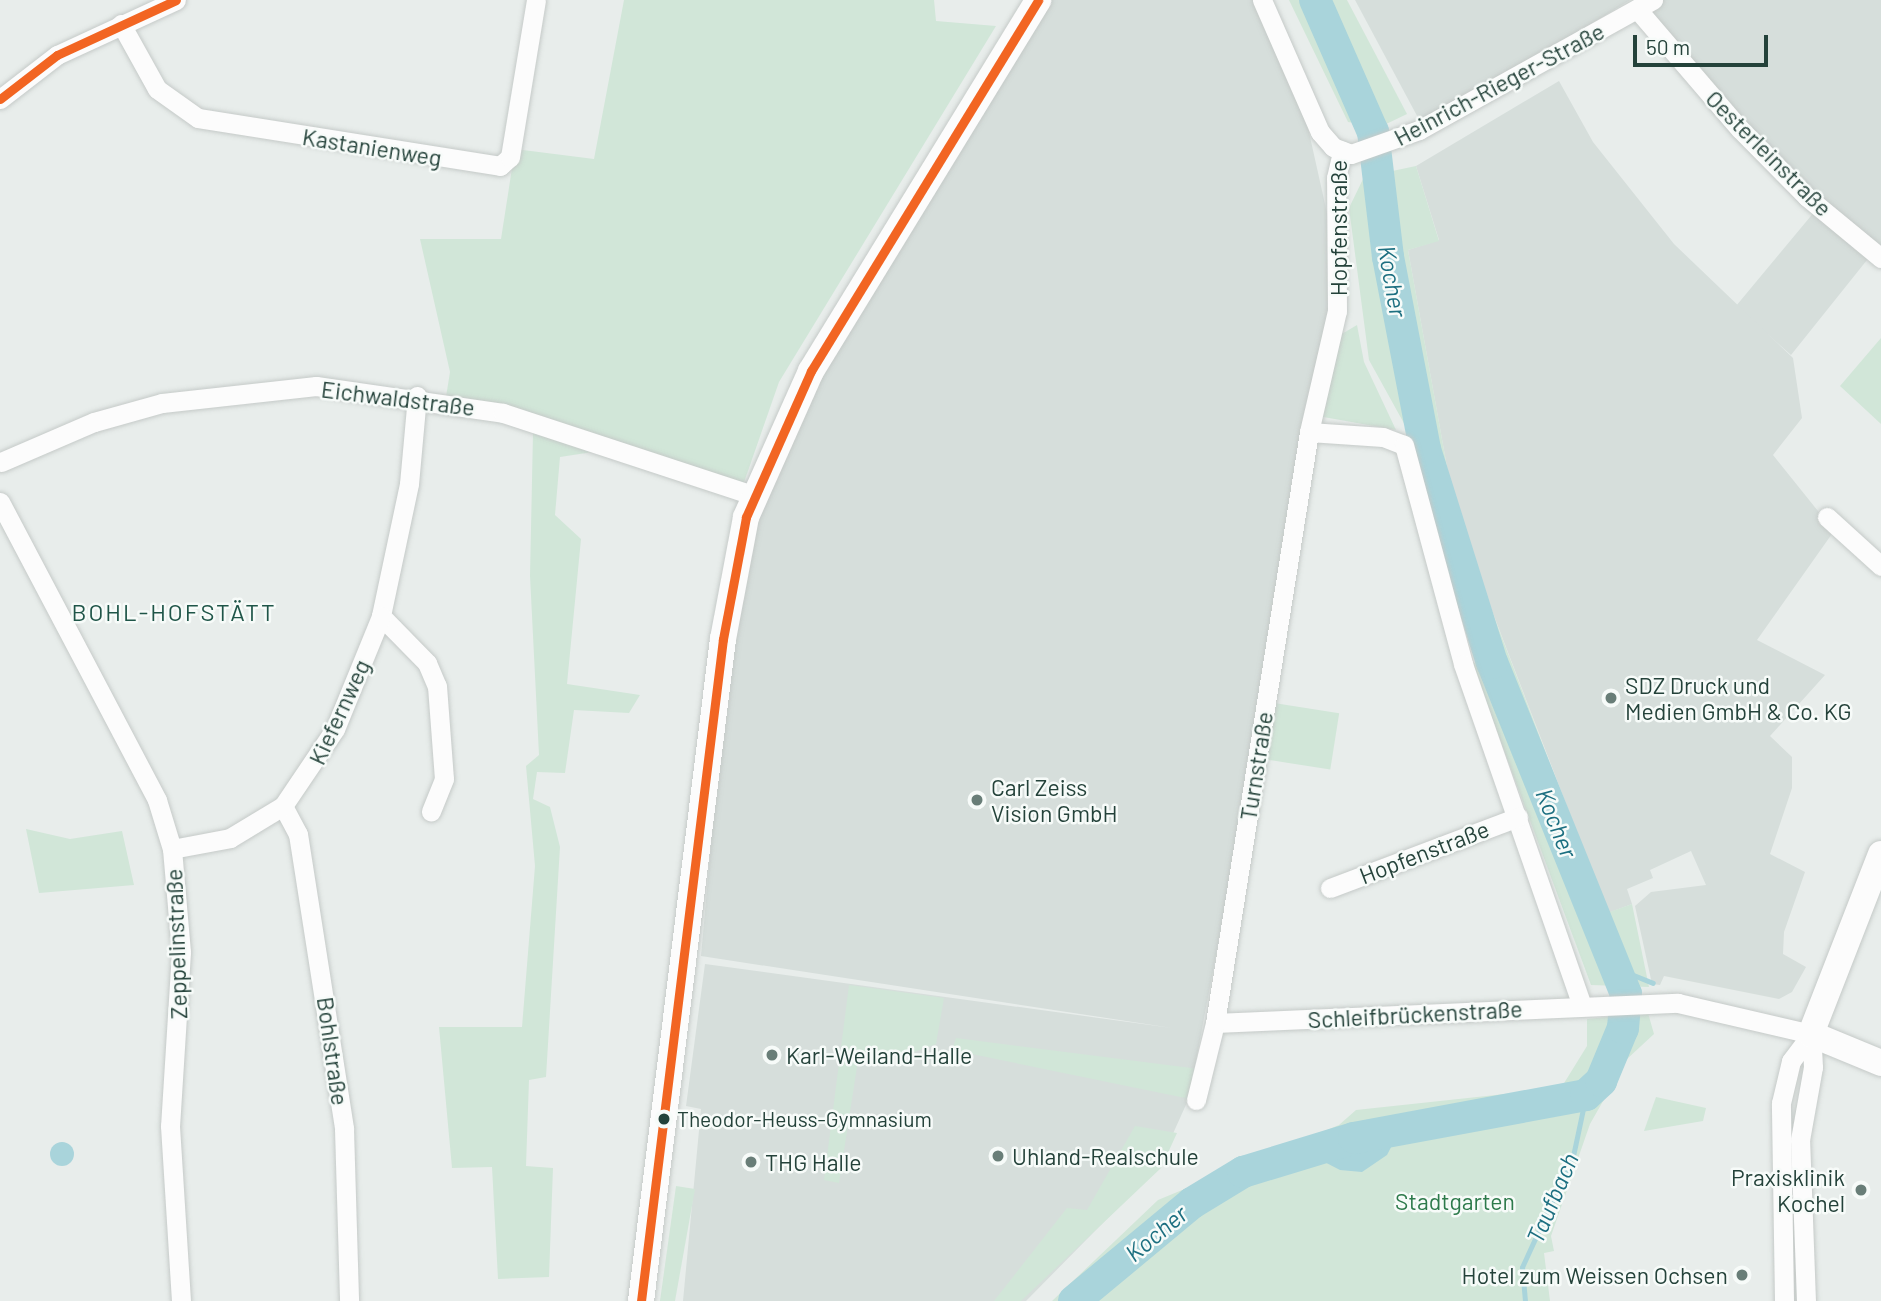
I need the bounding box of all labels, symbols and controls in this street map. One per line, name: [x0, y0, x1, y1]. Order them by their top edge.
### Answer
street label: Heinrich-Rieger-Straße: [1389, 17, 1609, 151]
scale bar: [1636, 21, 1771, 65]
text: 50 m: [1646, 34, 1690, 59]
street label: Oesterleinstraße: [1700, 84, 1838, 222]
street label: Kastanienweg: [300, 122, 444, 172]
street label: Hopfenstraße: [1324, 160, 1352, 296]
water label: Kocher: [1373, 243, 1413, 319]
street label: Eichwaldstraße: [320, 375, 476, 421]
district label: BOHL-HOFSTÄTT: [73, 598, 275, 626]
street label: Kiefernweg: [303, 655, 375, 769]
place label: SDZ Druck und Medien GmbH & Co. KG: [1625, 671, 1852, 725]
marker: SDZ Druck und Medien GmbH & Co. KG: [1603, 690, 1619, 706]
street label: Turnstraße: [1234, 710, 1278, 822]
place label: Carl Zeiss Vision GmbH: [991, 773, 1118, 827]
water label: Kocher: [1530, 784, 1584, 862]
marker: Carl Zeiss Vision GmbH: [969, 792, 985, 808]
street label: Hopfenstraße: [1355, 815, 1493, 889]
street label: Zeppelinstraße: [160, 868, 192, 1020]
street label: Bohlstraße: [312, 995, 354, 1107]
street label: Schleifbrückenstraße: [1307, 995, 1523, 1033]
place label: Karl-Weiland-Halle: [786, 1041, 972, 1069]
marker: Karl-Weiland-Halle: [764, 1047, 780, 1063]
place label: Theodor-Heuss-Gymnasium: [677, 1106, 932, 1132]
marker: Theodor-Heuss-Gymnasium: [657, 1112, 671, 1126]
place label: Uhland-Realschule: [1012, 1142, 1199, 1170]
place label: THG Halle: [765, 1148, 861, 1176]
marker: Uhland-Realschule: [990, 1148, 1006, 1164]
water label: Taufbach: [1520, 1148, 1584, 1248]
marker: THG Halle: [743, 1154, 759, 1170]
place label: Praxisklinik Kochel: [1731, 1163, 1845, 1217]
marker: Praxisklinik Kochel: [1851, 1180, 1871, 1200]
park label: Stadtgarten: [1395, 1187, 1515, 1215]
water label: Kocher: [1119, 1199, 1193, 1267]
place label: Hotel zum Weissen Ochsen: [1462, 1261, 1728, 1289]
marker: Hotel zum Weissen Ochsen: [1734, 1267, 1750, 1283]

